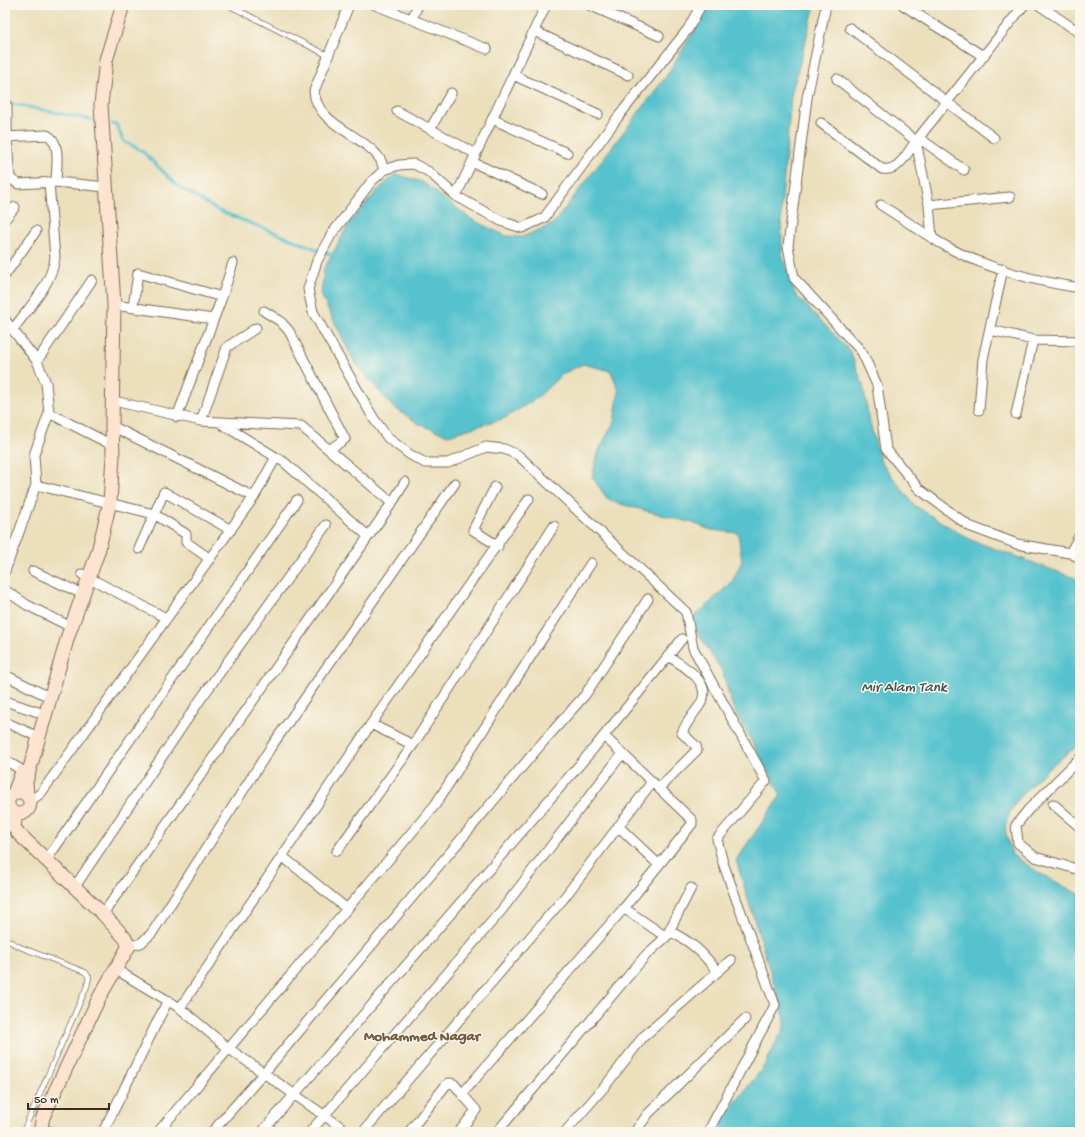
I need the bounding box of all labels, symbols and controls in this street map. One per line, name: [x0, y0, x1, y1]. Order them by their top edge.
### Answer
water label: Mir Alam Tank: [861, 679, 948, 697]
district label: Mohammed Nagar: [364, 1028, 482, 1046]
scale bar: [28, 1085, 109, 1111]
text: 50 m: [34, 1094, 59, 1108]

